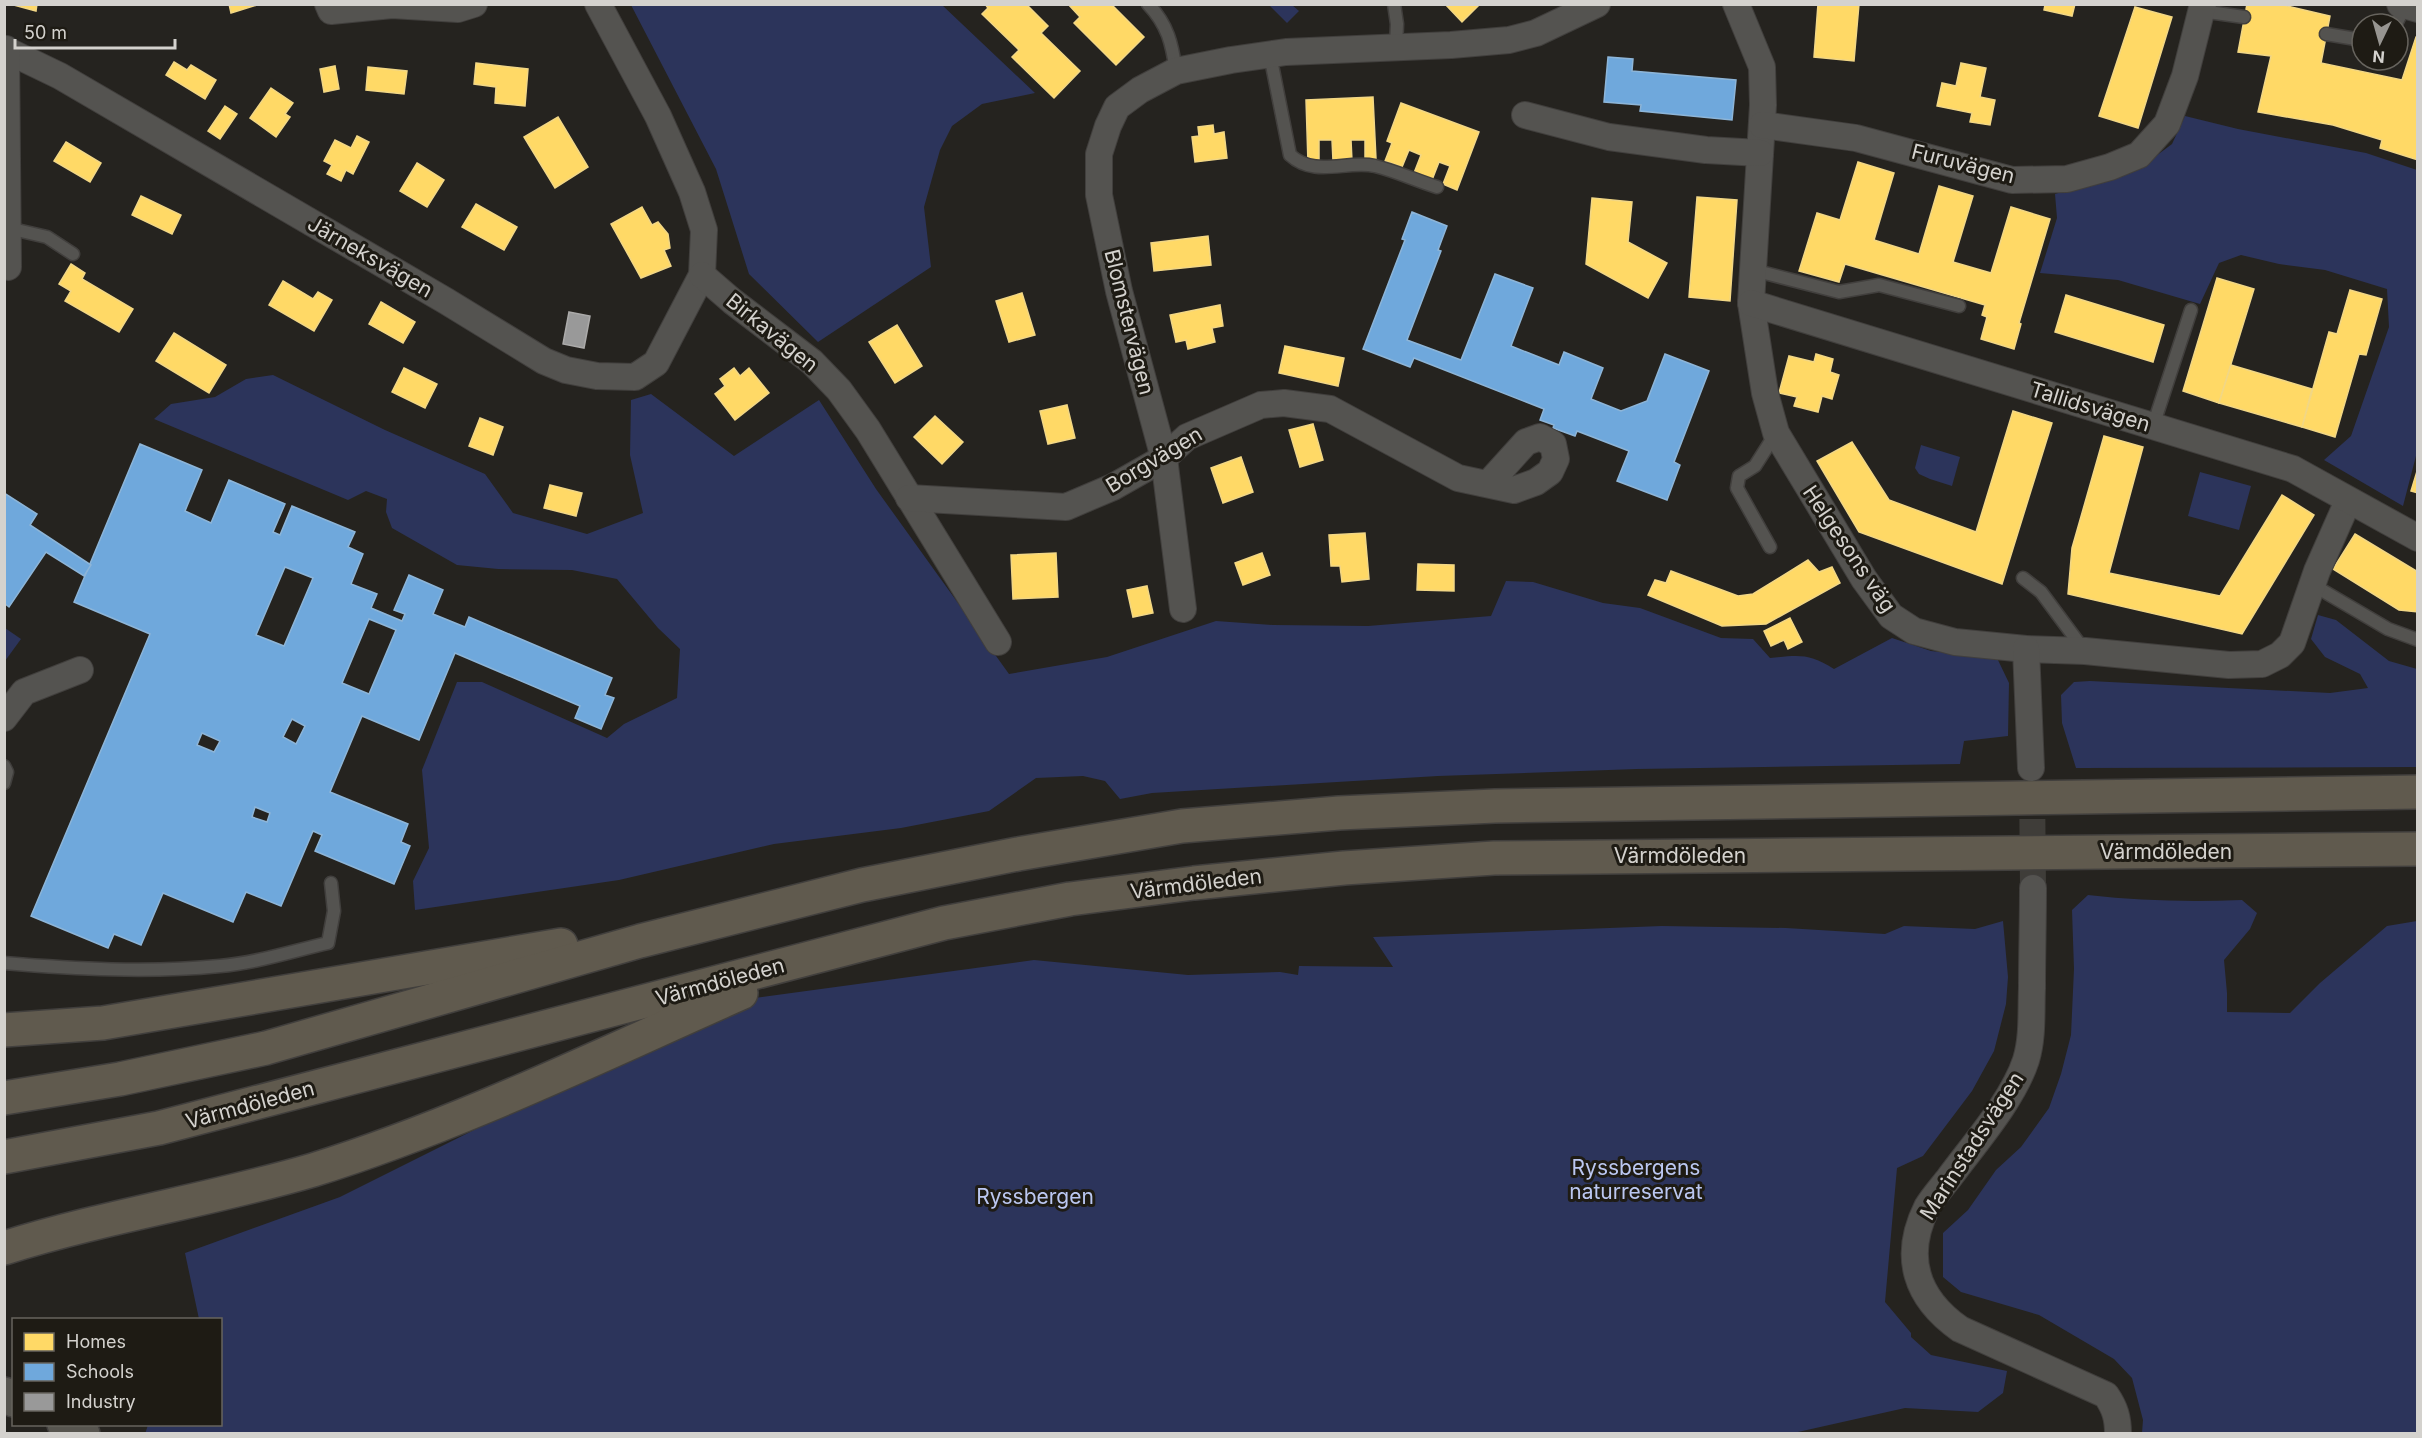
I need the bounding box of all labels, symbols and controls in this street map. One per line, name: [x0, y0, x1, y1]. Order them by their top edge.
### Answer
scale bar: [15, 12, 176, 50]
north arrow: [2350, 12, 2410, 72]
text: 50 m: [24, 22, 67, 43]
text: N: [2372, 46, 2386, 67]
street label: Furuvägen: [1909, 139, 2017, 188]
street label: Järneksvägen: [303, 211, 437, 302]
street label: Blomstervägen: [1099, 247, 1160, 397]
street label: Birkavägen: [721, 288, 823, 377]
street label: Tallidsvägen: [2027, 376, 2153, 437]
street label: Borgvägen: [1101, 421, 1206, 498]
street label: Helgesons väg: [1798, 481, 1901, 617]
street label: Värmdöleden: [2100, 839, 2232, 864]
street label: Värmdöleden: [1614, 843, 1746, 868]
street label: Värmdöleden: [1129, 863, 1263, 904]
street label: Värmdöleden: [653, 952, 787, 1011]
street label: Marinstadsvägen: [1914, 1067, 2029, 1224]
street label: Värmdöleden: [183, 1075, 317, 1134]
park label: Ryssbergens naturreservat: [1569, 1155, 1703, 1204]
park label: Ryssbergen: [976, 1184, 1094, 1209]
legend: [12, 1318, 222, 1426]
text: Homes: [66, 1331, 126, 1352]
text: Schools: [66, 1361, 134, 1382]
text: Industry: [66, 1391, 136, 1412]

